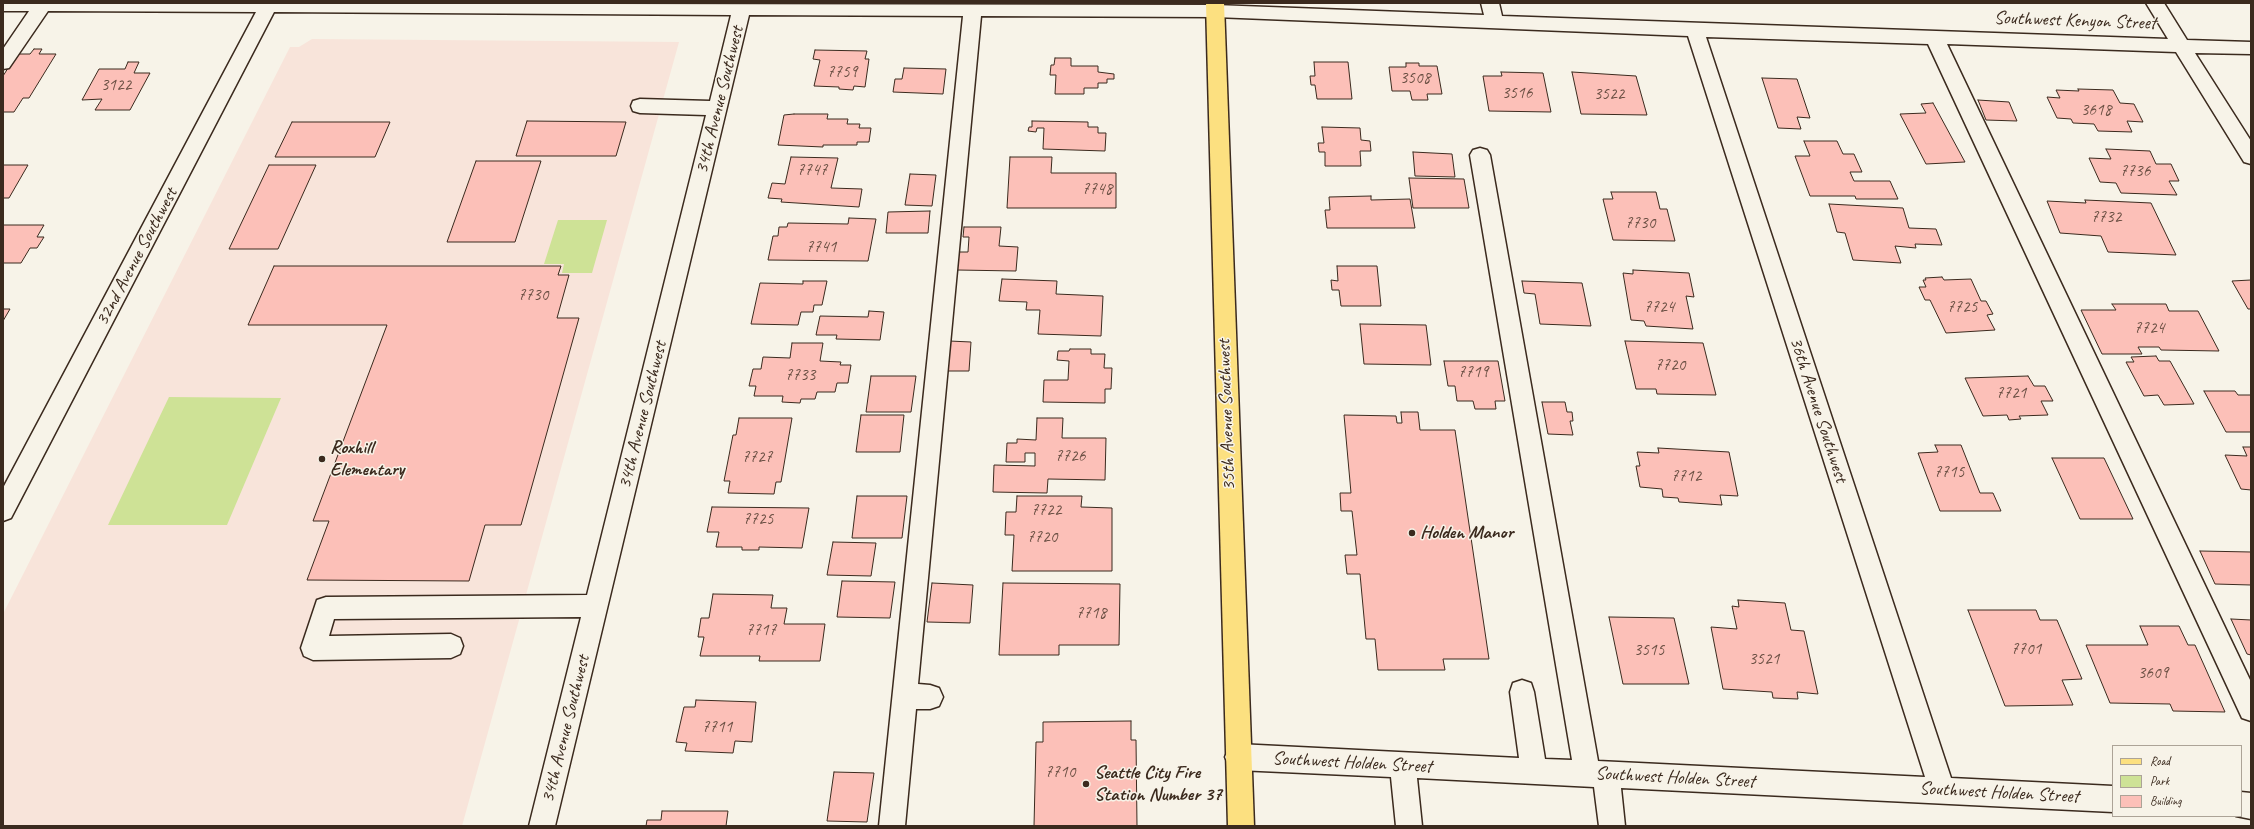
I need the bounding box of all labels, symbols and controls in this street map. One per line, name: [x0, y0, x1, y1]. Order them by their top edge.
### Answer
street label: Southwest Kenyon Street: [1994, 7, 2156, 35]
street label: 34th Avenue Southwest: [691, 24, 749, 176]
house number: 7759: [827, 63, 857, 83]
house number: 3508: [1400, 69, 1430, 89]
house number: 3122: [101, 76, 131, 96]
house number: 3516: [1502, 84, 1532, 104]
house number: 3522: [1594, 85, 1624, 105]
house number: 3618: [2081, 101, 2111, 121]
house number: 7747: [797, 161, 827, 181]
house number: 7736: [2120, 162, 2150, 182]
house number: 7748: [1082, 180, 1112, 200]
street label: 32nd Avenue Southwest: [91, 184, 183, 330]
house number: 7732: [2091, 208, 2121, 228]
house number: 7730: [1625, 214, 1655, 234]
house number: 7741: [806, 238, 836, 258]
house number: 7730: [518, 286, 548, 306]
house number: 7724: [1644, 298, 1674, 318]
house number: 7725: [1947, 298, 1977, 318]
house number: 7724: [2134, 319, 2164, 339]
street label: 36th Avenue Southwest: [1784, 335, 1852, 485]
street label: 34th Avenue Southwest: [614, 339, 672, 491]
street label: 35th Avenue Southwest: [1213, 339, 1241, 491]
house number: 7720: [1655, 356, 1685, 376]
house number: 7719: [1458, 363, 1488, 383]
house number: 7733: [785, 366, 815, 386]
house number: 7721: [1996, 384, 2026, 404]
place label: Roxhill Elementary: [330, 437, 404, 481]
house number: 7726: [1055, 447, 1085, 467]
house number: 7727: [742, 448, 772, 468]
marker: Roxhill Elementary: [317, 454, 327, 464]
house number: 7715: [1934, 463, 1964, 483]
house number: 7712: [1671, 467, 1701, 487]
house number: 7722: [1031, 501, 1061, 521]
house number: 7725: [743, 510, 773, 530]
place label: Holden Manor: [1420, 522, 1513, 544]
house number: 7720: [1027, 528, 1057, 548]
marker: Holden Manor: [1407, 528, 1417, 538]
house number: 7718: [1076, 604, 1106, 624]
house number: 7717: [746, 621, 776, 641]
house number: 7701: [2011, 640, 2041, 660]
house number: 3515: [1634, 641, 1664, 661]
house number: 3521: [1749, 650, 1779, 670]
street label: 34th Avenue Southwest: [537, 653, 595, 805]
house number: 3609: [2138, 664, 2168, 684]
house number: 7711: [702, 718, 732, 738]
legend: [2112, 745, 2242, 817]
street label: Southwest Holden Street: [1272, 747, 1432, 779]
text: Road: [2150, 753, 2170, 769]
place label: Seattle City Fire Station Number 37: [1094, 762, 1222, 806]
street label: Southwest Holden Street: [1595, 762, 1755, 794]
house number: 7710: [1045, 763, 1075, 783]
text: Park: [2150, 773, 2169, 789]
street label: Southwest Holden Street: [1919, 777, 2079, 809]
marker: Seattle City Fire Station Number 37: [1081, 779, 1091, 789]
text: Building: [2150, 793, 2182, 809]

